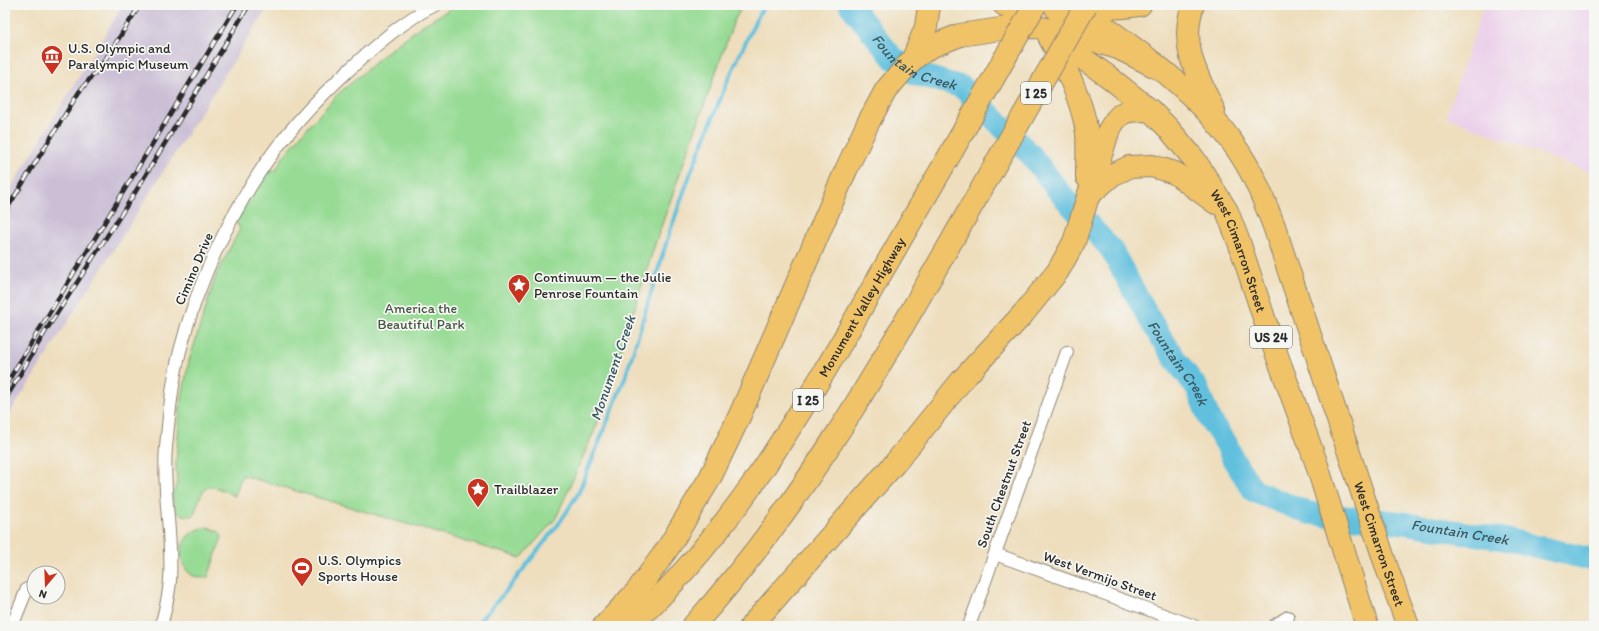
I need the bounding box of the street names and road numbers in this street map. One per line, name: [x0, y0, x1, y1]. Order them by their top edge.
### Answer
road number: I 25: [1021, 82, 1051, 104]
street label: West Cimarron Street: [1207, 186, 1270, 314]
street label: Cimino Drive: [171, 230, 217, 308]
street label: Monument Valley Highway: [815, 234, 909, 380]
road number: US 24: [1250, 326, 1292, 348]
road number: I 25: [793, 389, 823, 411]
street label: South Chestnut Street: [973, 418, 1035, 550]
street label: West Cimarron Street: [1350, 479, 1409, 609]
street label: West Vermijo Street: [1041, 548, 1159, 604]

